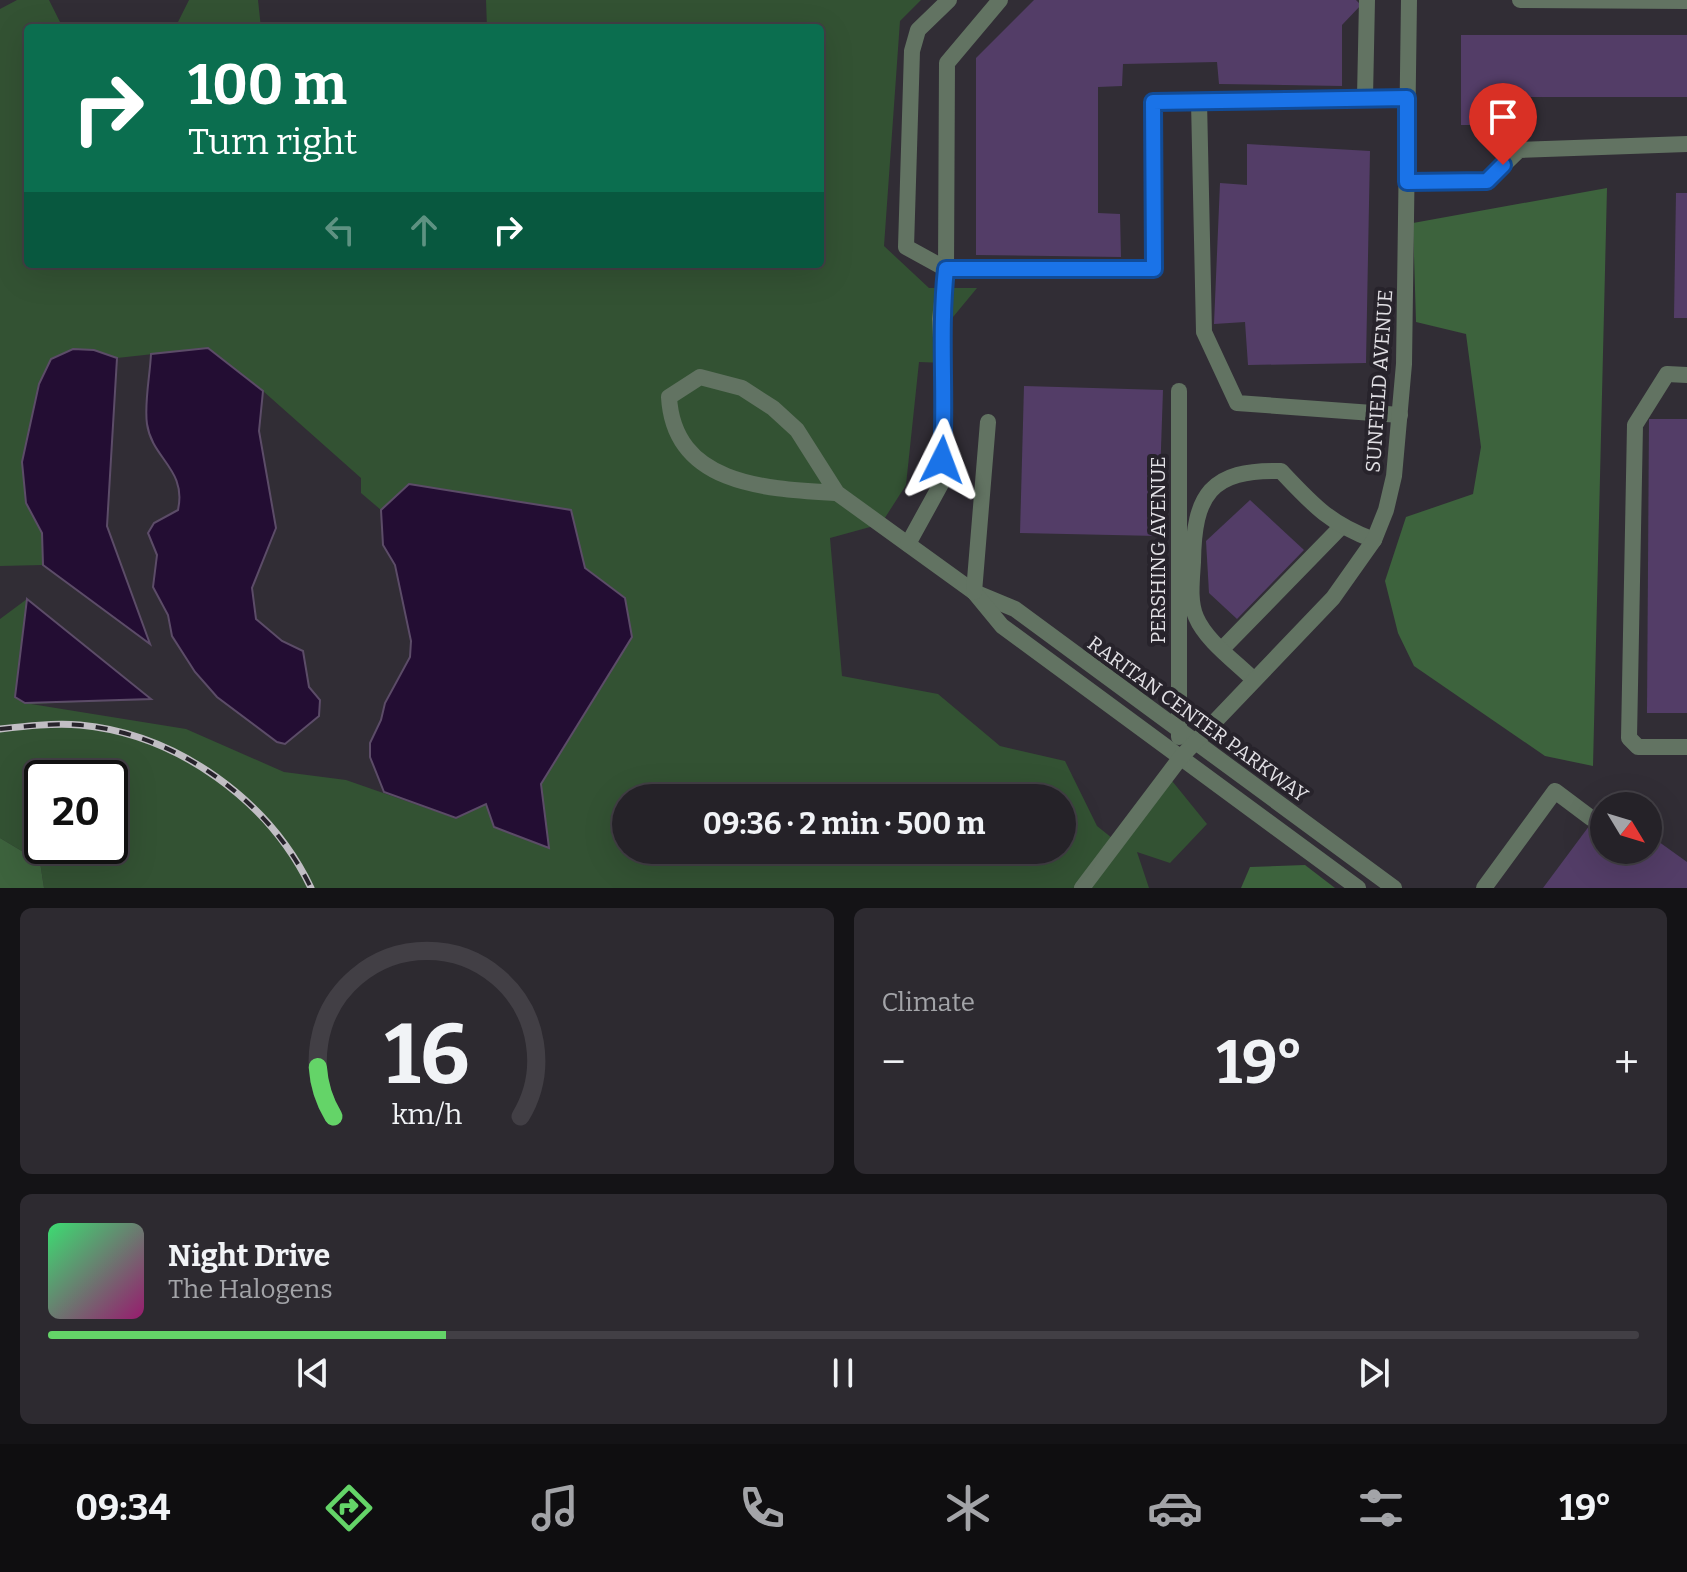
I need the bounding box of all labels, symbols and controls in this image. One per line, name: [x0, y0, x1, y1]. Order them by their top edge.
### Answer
text: 100 m: [188, 52, 347, 119]
icon: right: [56, 56, 160, 160]
pin: [1469, 83, 1537, 165]
icon: arrive: [1481, 95, 1525, 139]
text: Turn right: [188, 120, 357, 164]
icon: left: [318, 208, 362, 252]
icon: ahead: [402, 208, 446, 252]
icon: right: [486, 208, 530, 252]
street label: SUNFIELD AVENUE: [1361, 289, 1397, 473]
position arrow: [900, 418, 984, 502]
street label: PERSHING AVENUE: [1146, 456, 1170, 644]
street label: RARITAN CENTER PARKWAY: [1083, 631, 1313, 807]
speed limit sign: 20: [24, 760, 128, 864]
north arrow: [1590, 792, 1662, 864]
map controls: [1590, 792, 1662, 864]
text: 09:36 · 2 min · 500 m: [703, 806, 985, 842]
text: Climate: [882, 987, 975, 1018]
text: 16: [384, 1005, 469, 1105]
text: 19°: [1216, 1027, 1303, 1099]
text: −: [882, 1036, 906, 1089]
text: +: [1614, 1036, 1639, 1089]
text: km/h: [391, 1097, 462, 1132]
text: Night Drive: [168, 1238, 330, 1274]
text: The Halogens: [168, 1274, 333, 1305]
icon: previous: [291, 1351, 335, 1395]
icon: pause: [821, 1351, 865, 1395]
icon: next: [1352, 1351, 1396, 1395]
icon: directions: [321, 1480, 377, 1536]
icon: music: [527, 1480, 583, 1536]
icon: phone: [734, 1480, 790, 1536]
icon: climate: [940, 1480, 996, 1536]
icon: car: [1147, 1480, 1203, 1536]
icon: filters: [1353, 1480, 1409, 1536]
text: 09:34: [75, 1486, 170, 1530]
text: 19°: [1559, 1486, 1612, 1530]

